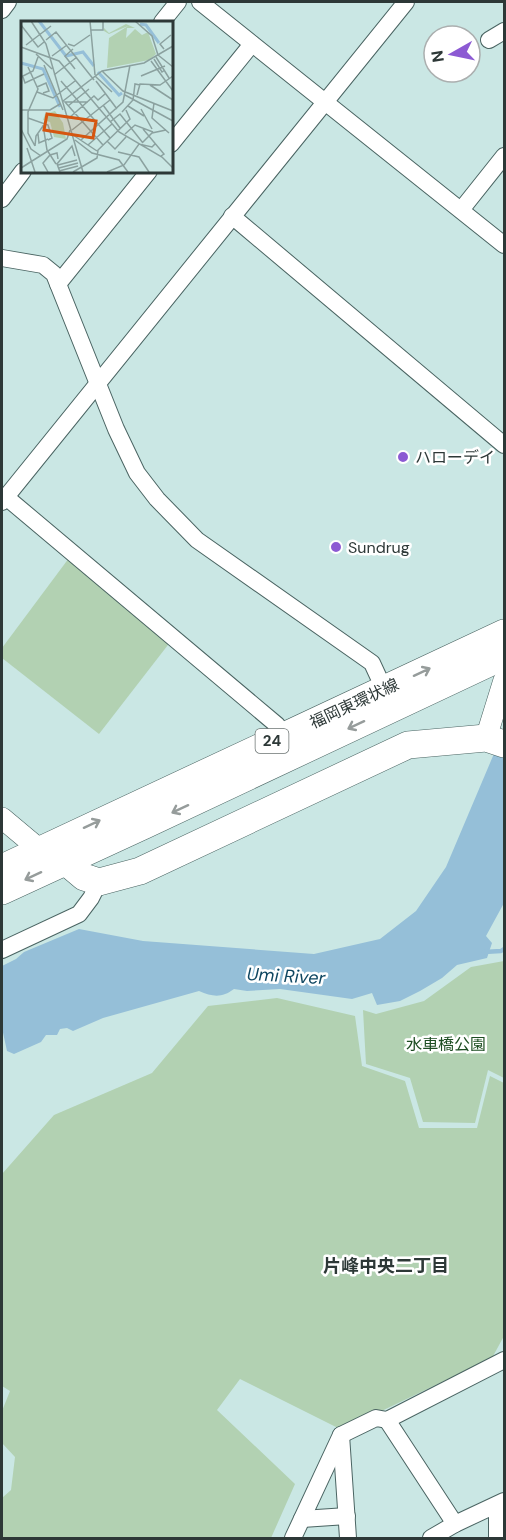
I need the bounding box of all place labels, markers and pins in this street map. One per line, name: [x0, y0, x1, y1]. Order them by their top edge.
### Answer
place label: ハローデイ: [415, 447, 495, 468]
marker: ハローデイ: [396, 450, 410, 464]
place label: Sundrug: [348, 537, 410, 558]
marker: Sundrug: [329, 540, 343, 554]

